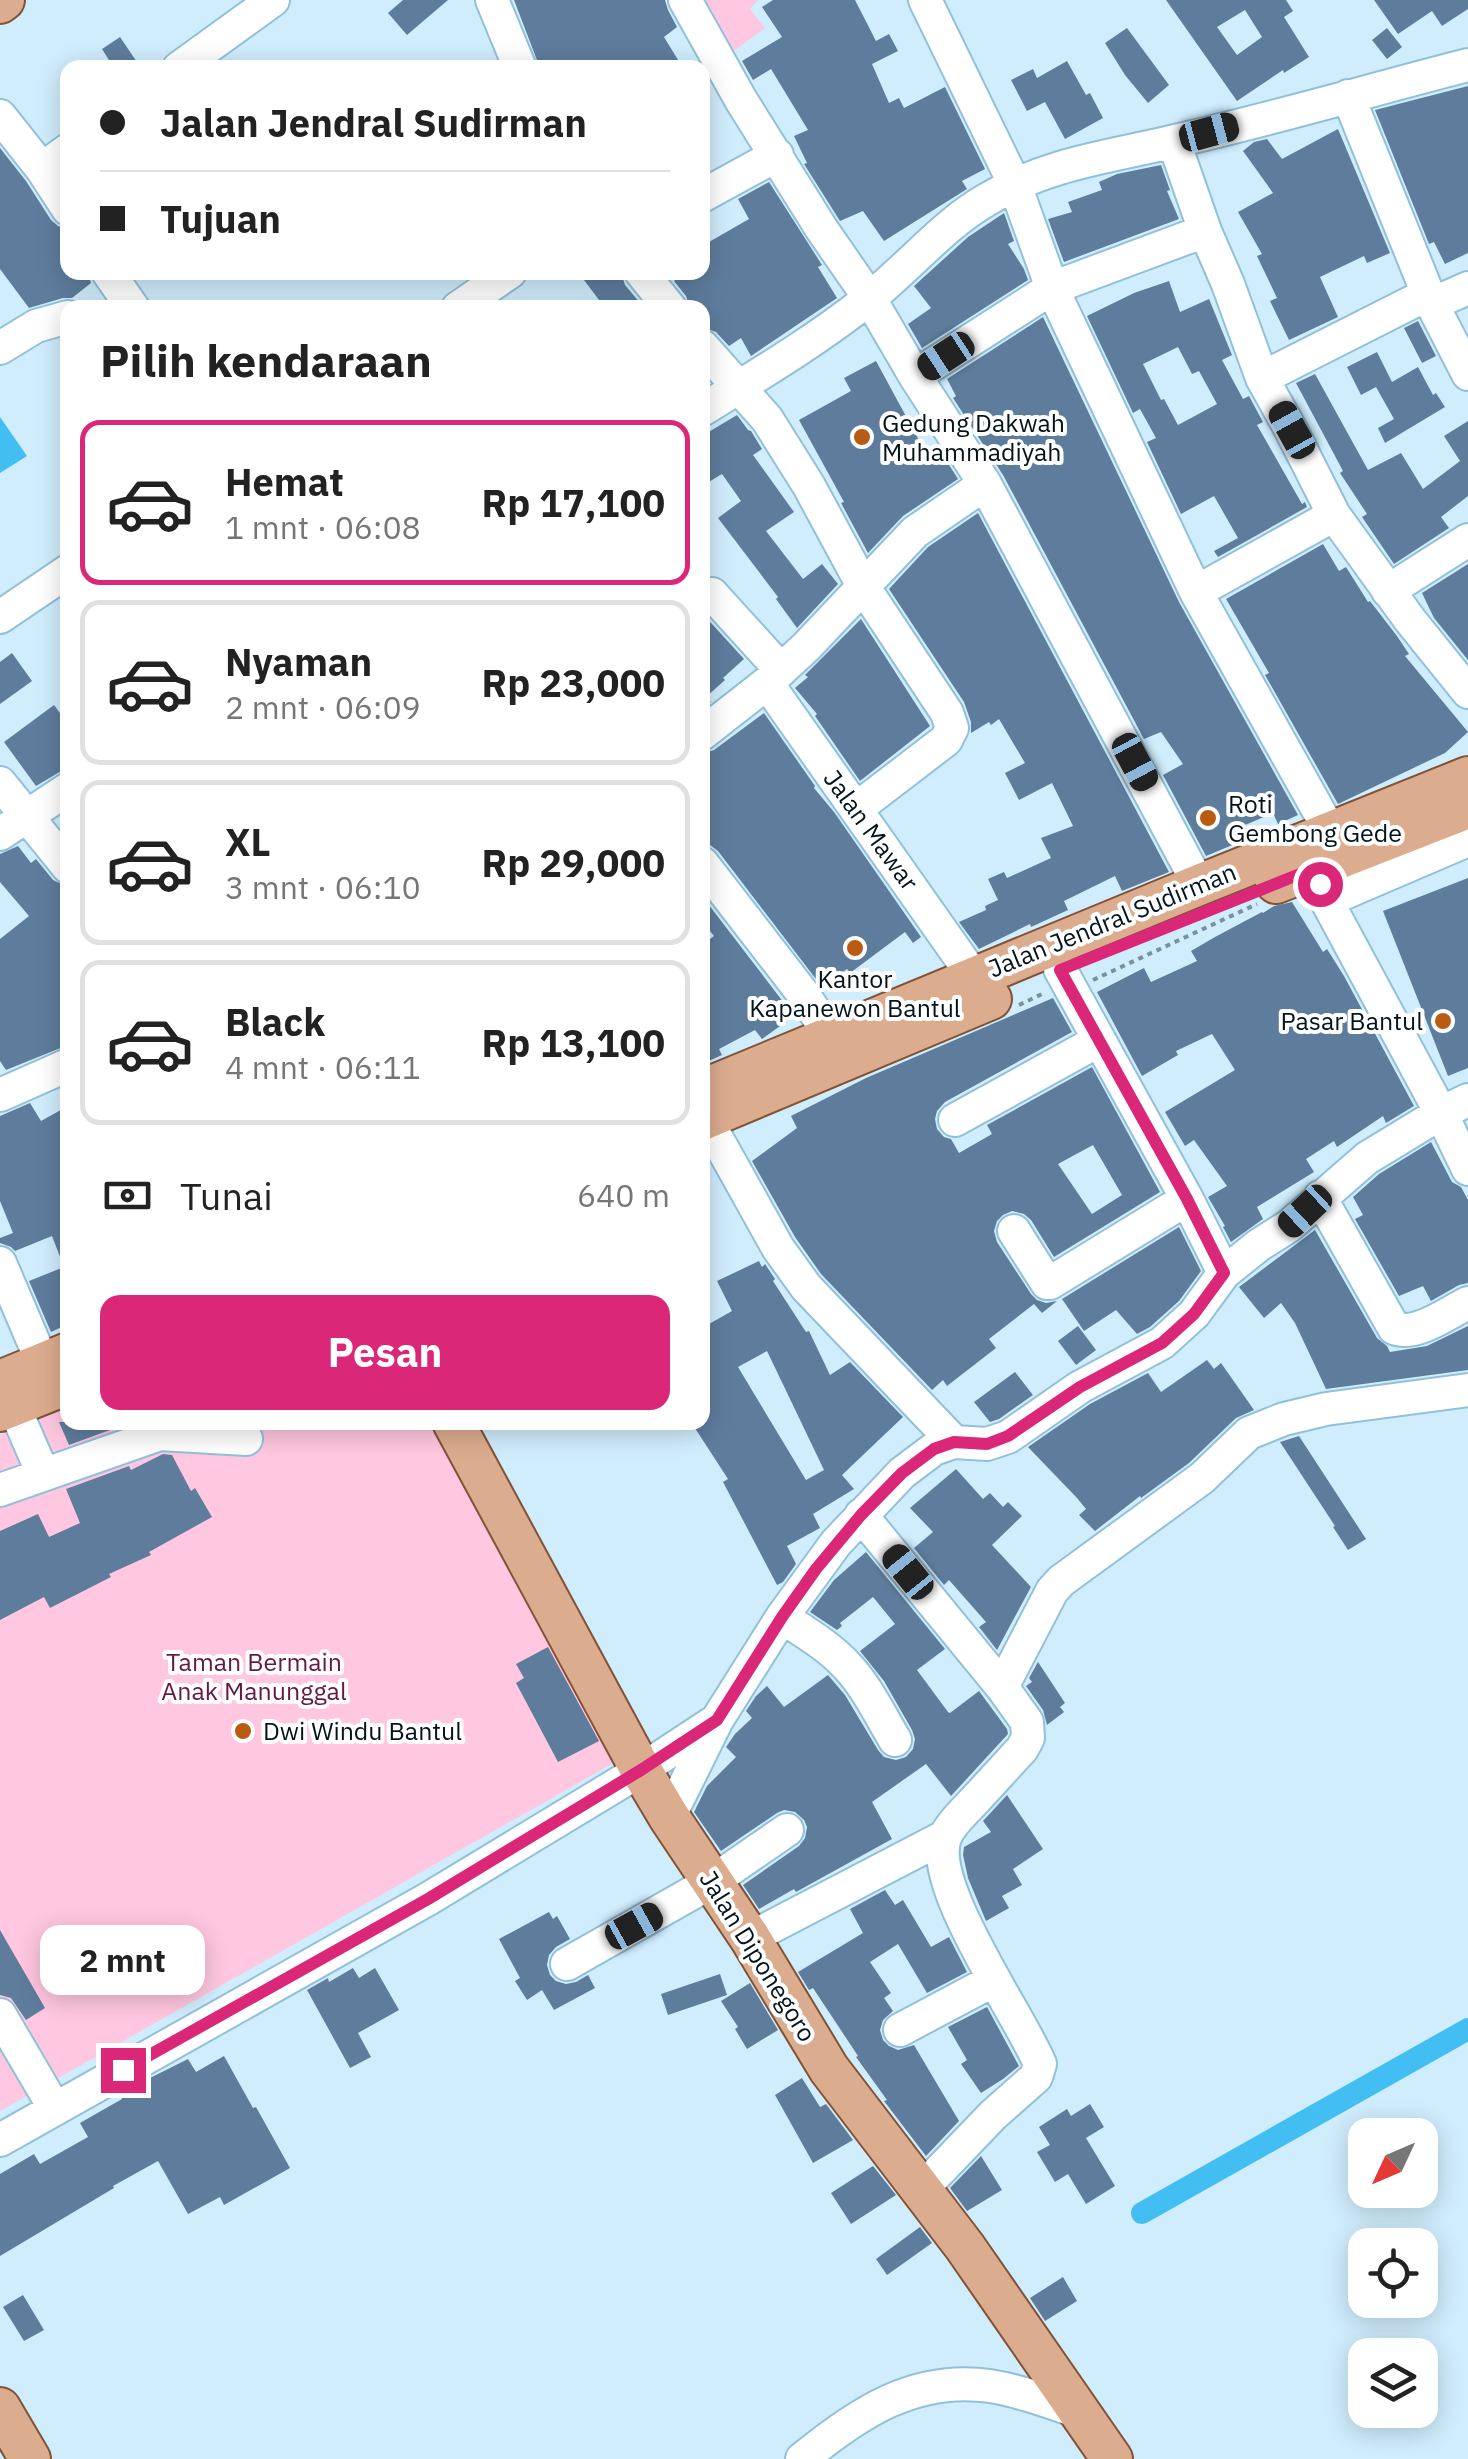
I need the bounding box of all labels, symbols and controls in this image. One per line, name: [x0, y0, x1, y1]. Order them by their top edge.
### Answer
text: Jalan Jendral Sudirman: [160, 98, 587, 147]
car: [1176, 110, 1242, 154]
text: Tujuan: [160, 194, 281, 243]
car: [913, 327, 979, 385]
text: Pilih kendaraan: [100, 331, 432, 389]
car: [1264, 396, 1320, 464]
place label: Gedung Dakwah Muhammadiyah: [882, 406, 1065, 468]
marker: Gedung Dakwah Muhammadiyah: [851, 426, 873, 448]
text: Hemat: [225, 457, 344, 506]
icon: car: [105, 458, 195, 548]
text: Rp 17,100: [482, 478, 665, 527]
text: 1 mnt · 06:08: [225, 506, 421, 548]
text: Nyaman: [225, 637, 372, 686]
icon: car: [105, 638, 195, 728]
text: Rp 23,000: [482, 658, 665, 707]
text: 2 mnt · 06:09: [225, 686, 421, 728]
car: [1108, 728, 1162, 796]
street label: Jalan Mawar: [816, 763, 926, 897]
place label: Roti Gembong Gede: [1228, 787, 1402, 849]
marker: Roti Gembong Gede: [1197, 807, 1219, 829]
text: XL: [225, 817, 271, 866]
icon: car: [105, 818, 195, 908]
text: Rp 29,000: [482, 838, 665, 887]
street label: Jalan Jendral Sudirman: [983, 855, 1241, 984]
route start: [1298, 862, 1343, 907]
text: 3 mnt · 06:10: [225, 866, 421, 908]
marker: Kantor Kapanewon Bantul: [844, 937, 866, 959]
place label: Kantor Kapanewon Bantul: [749, 962, 961, 1024]
text: Black: [225, 997, 325, 1046]
icon: car: [105, 998, 195, 1088]
place label: Pasar Bantul: [1280, 1004, 1423, 1037]
marker: Pasar Bantul: [1432, 1010, 1454, 1032]
text: Rp 13,100: [482, 1018, 665, 1067]
text: 4 mnt · 06:11: [225, 1046, 421, 1088]
icon: cash: [100, 1168, 155, 1223]
text: Tunai: [180, 1171, 273, 1220]
text: 640 m: [577, 1174, 670, 1216]
car: [1273, 1180, 1337, 1242]
button: Pesan: [100, 1295, 670, 1410]
car: [877, 1539, 939, 1605]
park label: Taman Bermain Anak Manunggal: [161, 1645, 347, 1707]
place label: Dwi Windu Bantul: [263, 1714, 462, 1747]
marker: Dwi Windu Bantul: [232, 1720, 254, 1742]
street label: Jalan Diponegoro: [693, 1864, 824, 2048]
car: [600, 1898, 668, 1954]
callout: 2 mnt: [41, 1925, 206, 1995]
text: 2 mnt: [79, 1939, 166, 1981]
route end: [101, 2048, 146, 2093]
north arrow: [1348, 2118, 1438, 2208]
map controls: [1348, 2118, 1438, 2428]
button: locate: [1348, 2228, 1438, 2318]
button: layers: [1348, 2338, 1438, 2428]

